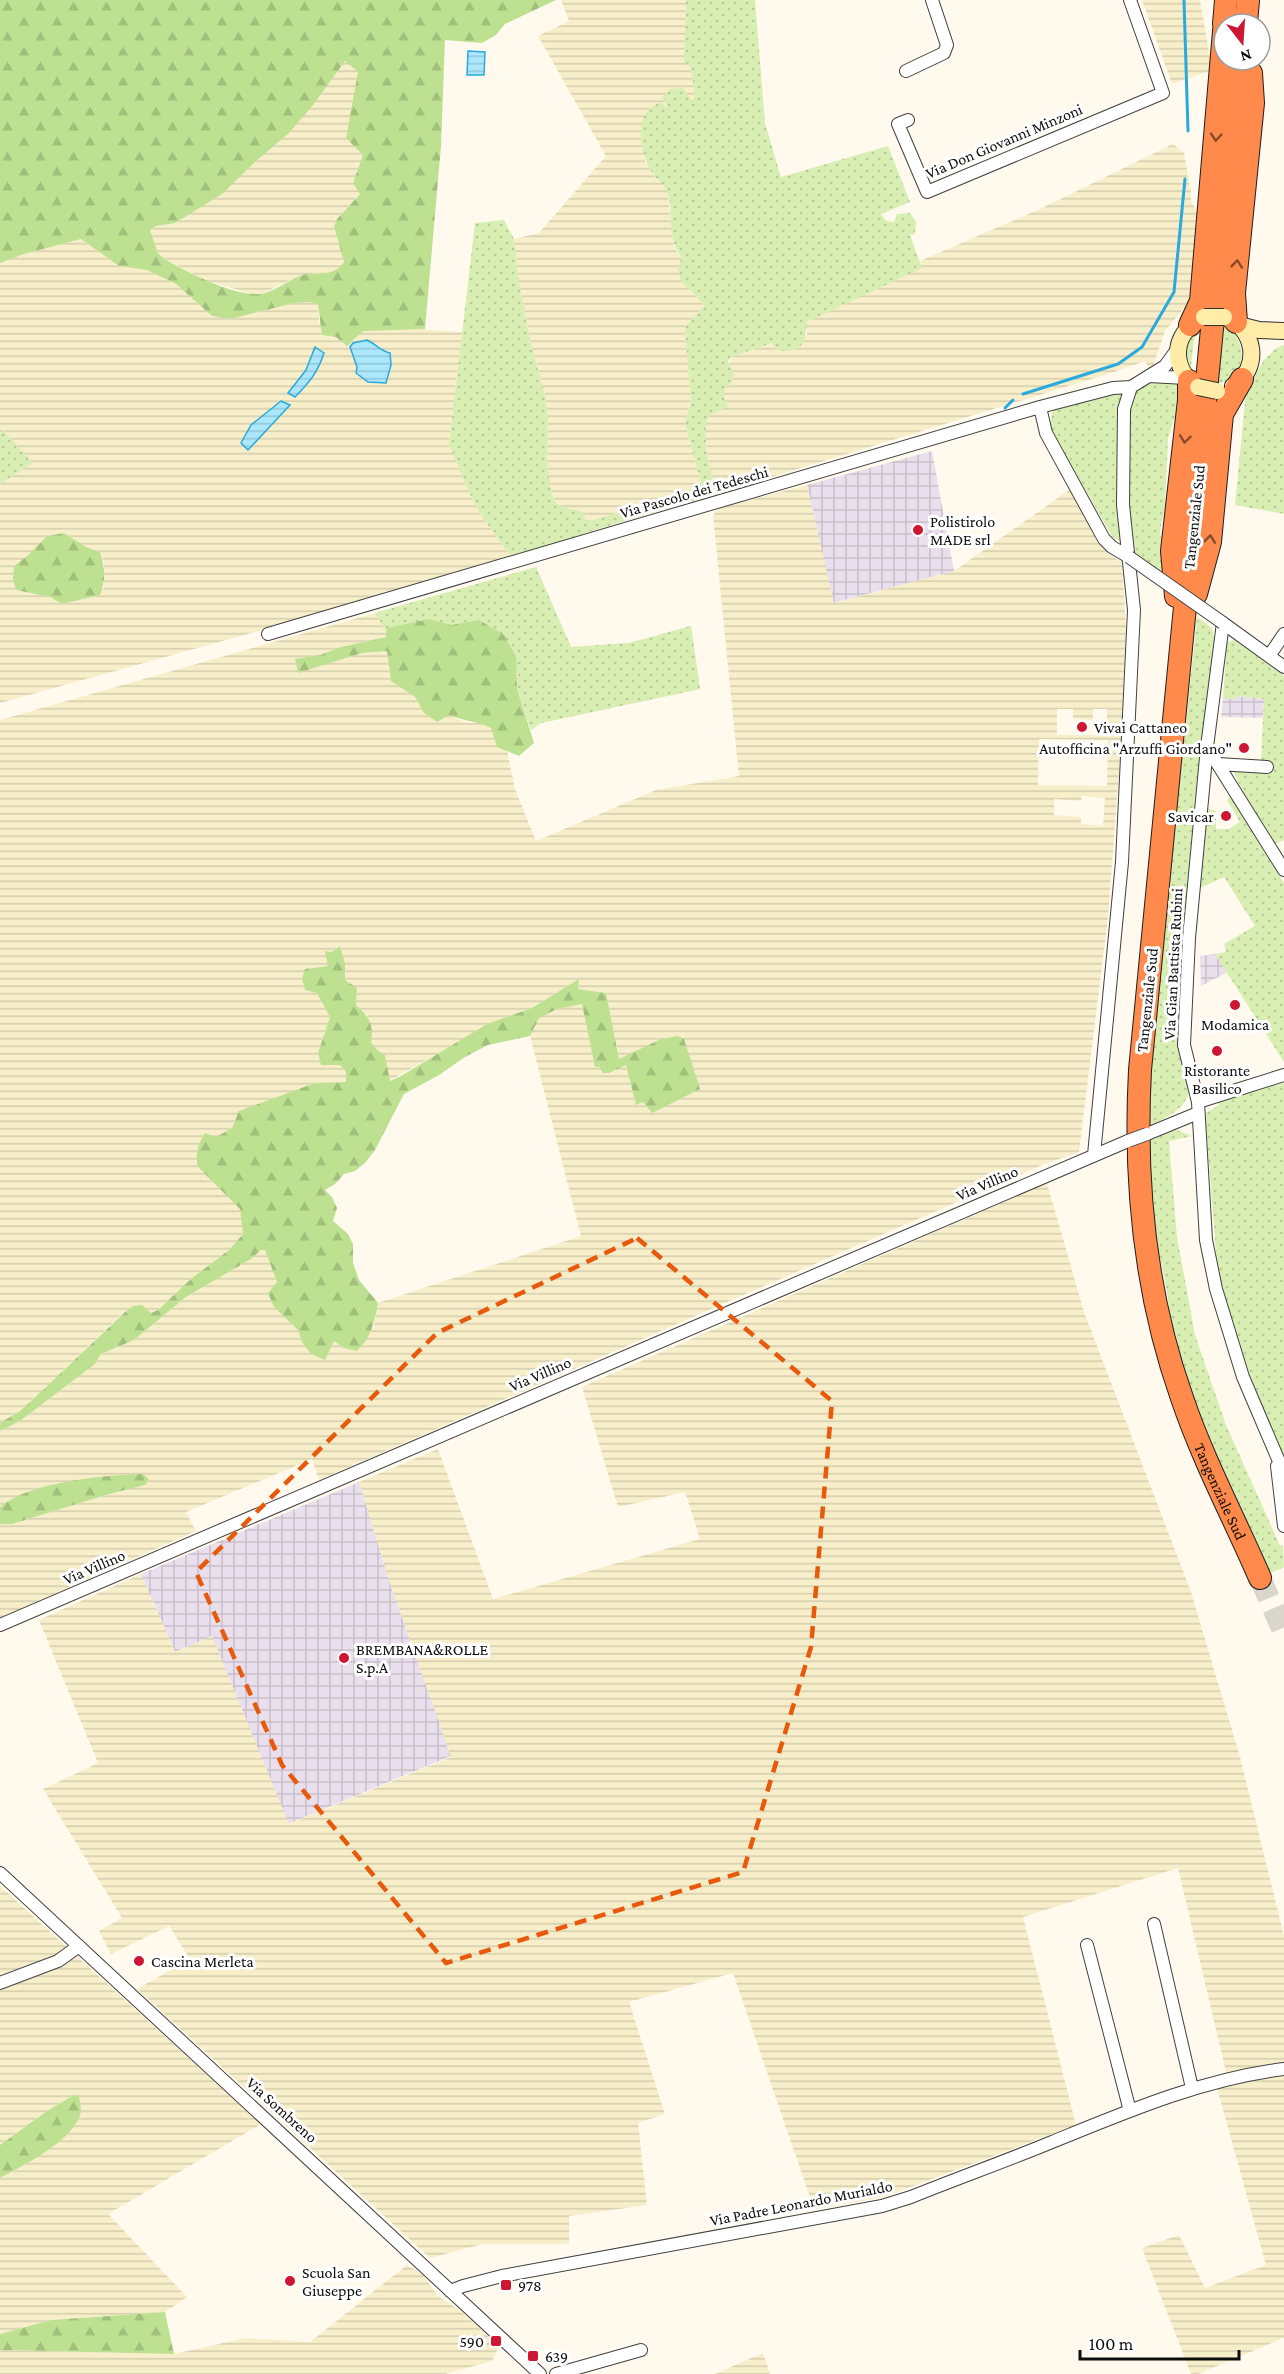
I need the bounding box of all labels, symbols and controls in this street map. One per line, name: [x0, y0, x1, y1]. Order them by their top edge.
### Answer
north arrow: [1212, 12, 1272, 72]
text: N: [1238, 46, 1254, 66]
street label: Via Don Giovanni Minzoni: [923, 100, 1085, 182]
one-way arrow: [1210, 133, 1223, 142]
one-way arrow: [1230, 260, 1243, 269]
one-way arrow: [1179, 435, 1192, 444]
street label: Via Pascolo dei Tedeschi: [618, 463, 770, 521]
street label: Tangenziale Sud: [1180, 464, 1209, 570]
place label: Polistirolo MADE srl: [930, 513, 995, 548]
marker: Polistirolo MADE srl: [911, 523, 925, 537]
one-way arrow: [1203, 535, 1216, 544]
place label: Vivai Cattaneo: [1094, 719, 1187, 736]
marker: Vivai Cattaneo: [1075, 720, 1089, 734]
place label: Autofficina "Arzuffi Giordano": [1039, 740, 1232, 757]
marker: Autofficina "Arzuffi Giordano": [1237, 741, 1251, 755]
place label: Savicar: [1168, 808, 1214, 825]
marker: Savicar: [1219, 809, 1233, 823]
street label: Via Gian Battista Rubini: [1161, 888, 1185, 1040]
street label: Tangenziale Sud: [1133, 947, 1162, 1053]
marker: Modamica: [1228, 998, 1242, 1012]
place label: Modamica: [1201, 1016, 1270, 1033]
marker: Ristorante Basilico: [1210, 1044, 1224, 1058]
place label: Ristorante Basilico: [1184, 1062, 1250, 1097]
street label: Via Villino: [953, 1162, 1021, 1204]
street label: Via Villino: [506, 1353, 574, 1395]
street label: Tangenziale Sud: [1191, 1440, 1250, 1543]
street label: Via Villino: [60, 1546, 128, 1588]
place label: BREMBANA&ROLLE S.p.A: [356, 1641, 488, 1677]
marker: BREMBANA&ROLLE S.p.A: [337, 1651, 351, 1665]
place label: Cascina Merleta: [151, 1953, 254, 1970]
marker: Cascina Merleta: [132, 1954, 146, 1968]
street label: Via Sombreno: [243, 2074, 321, 2146]
street label: Via Padre Leonardo Murialdo: [708, 2177, 894, 2229]
place label: Scuola San Giuseppe: [302, 2264, 371, 2300]
marker: Scuola San Giuseppe: [283, 2274, 297, 2288]
place label: 978: [518, 2277, 542, 2294]
marker: 978: [499, 2278, 513, 2292]
scale bar: [1080, 2323, 1239, 2361]
place label: 590: [460, 2333, 484, 2350]
marker: 590: [489, 2334, 503, 2348]
text: 100 m: [1089, 2334, 1134, 2354]
place label: 639: [545, 2348, 568, 2365]
marker: 639: [526, 2349, 540, 2363]

